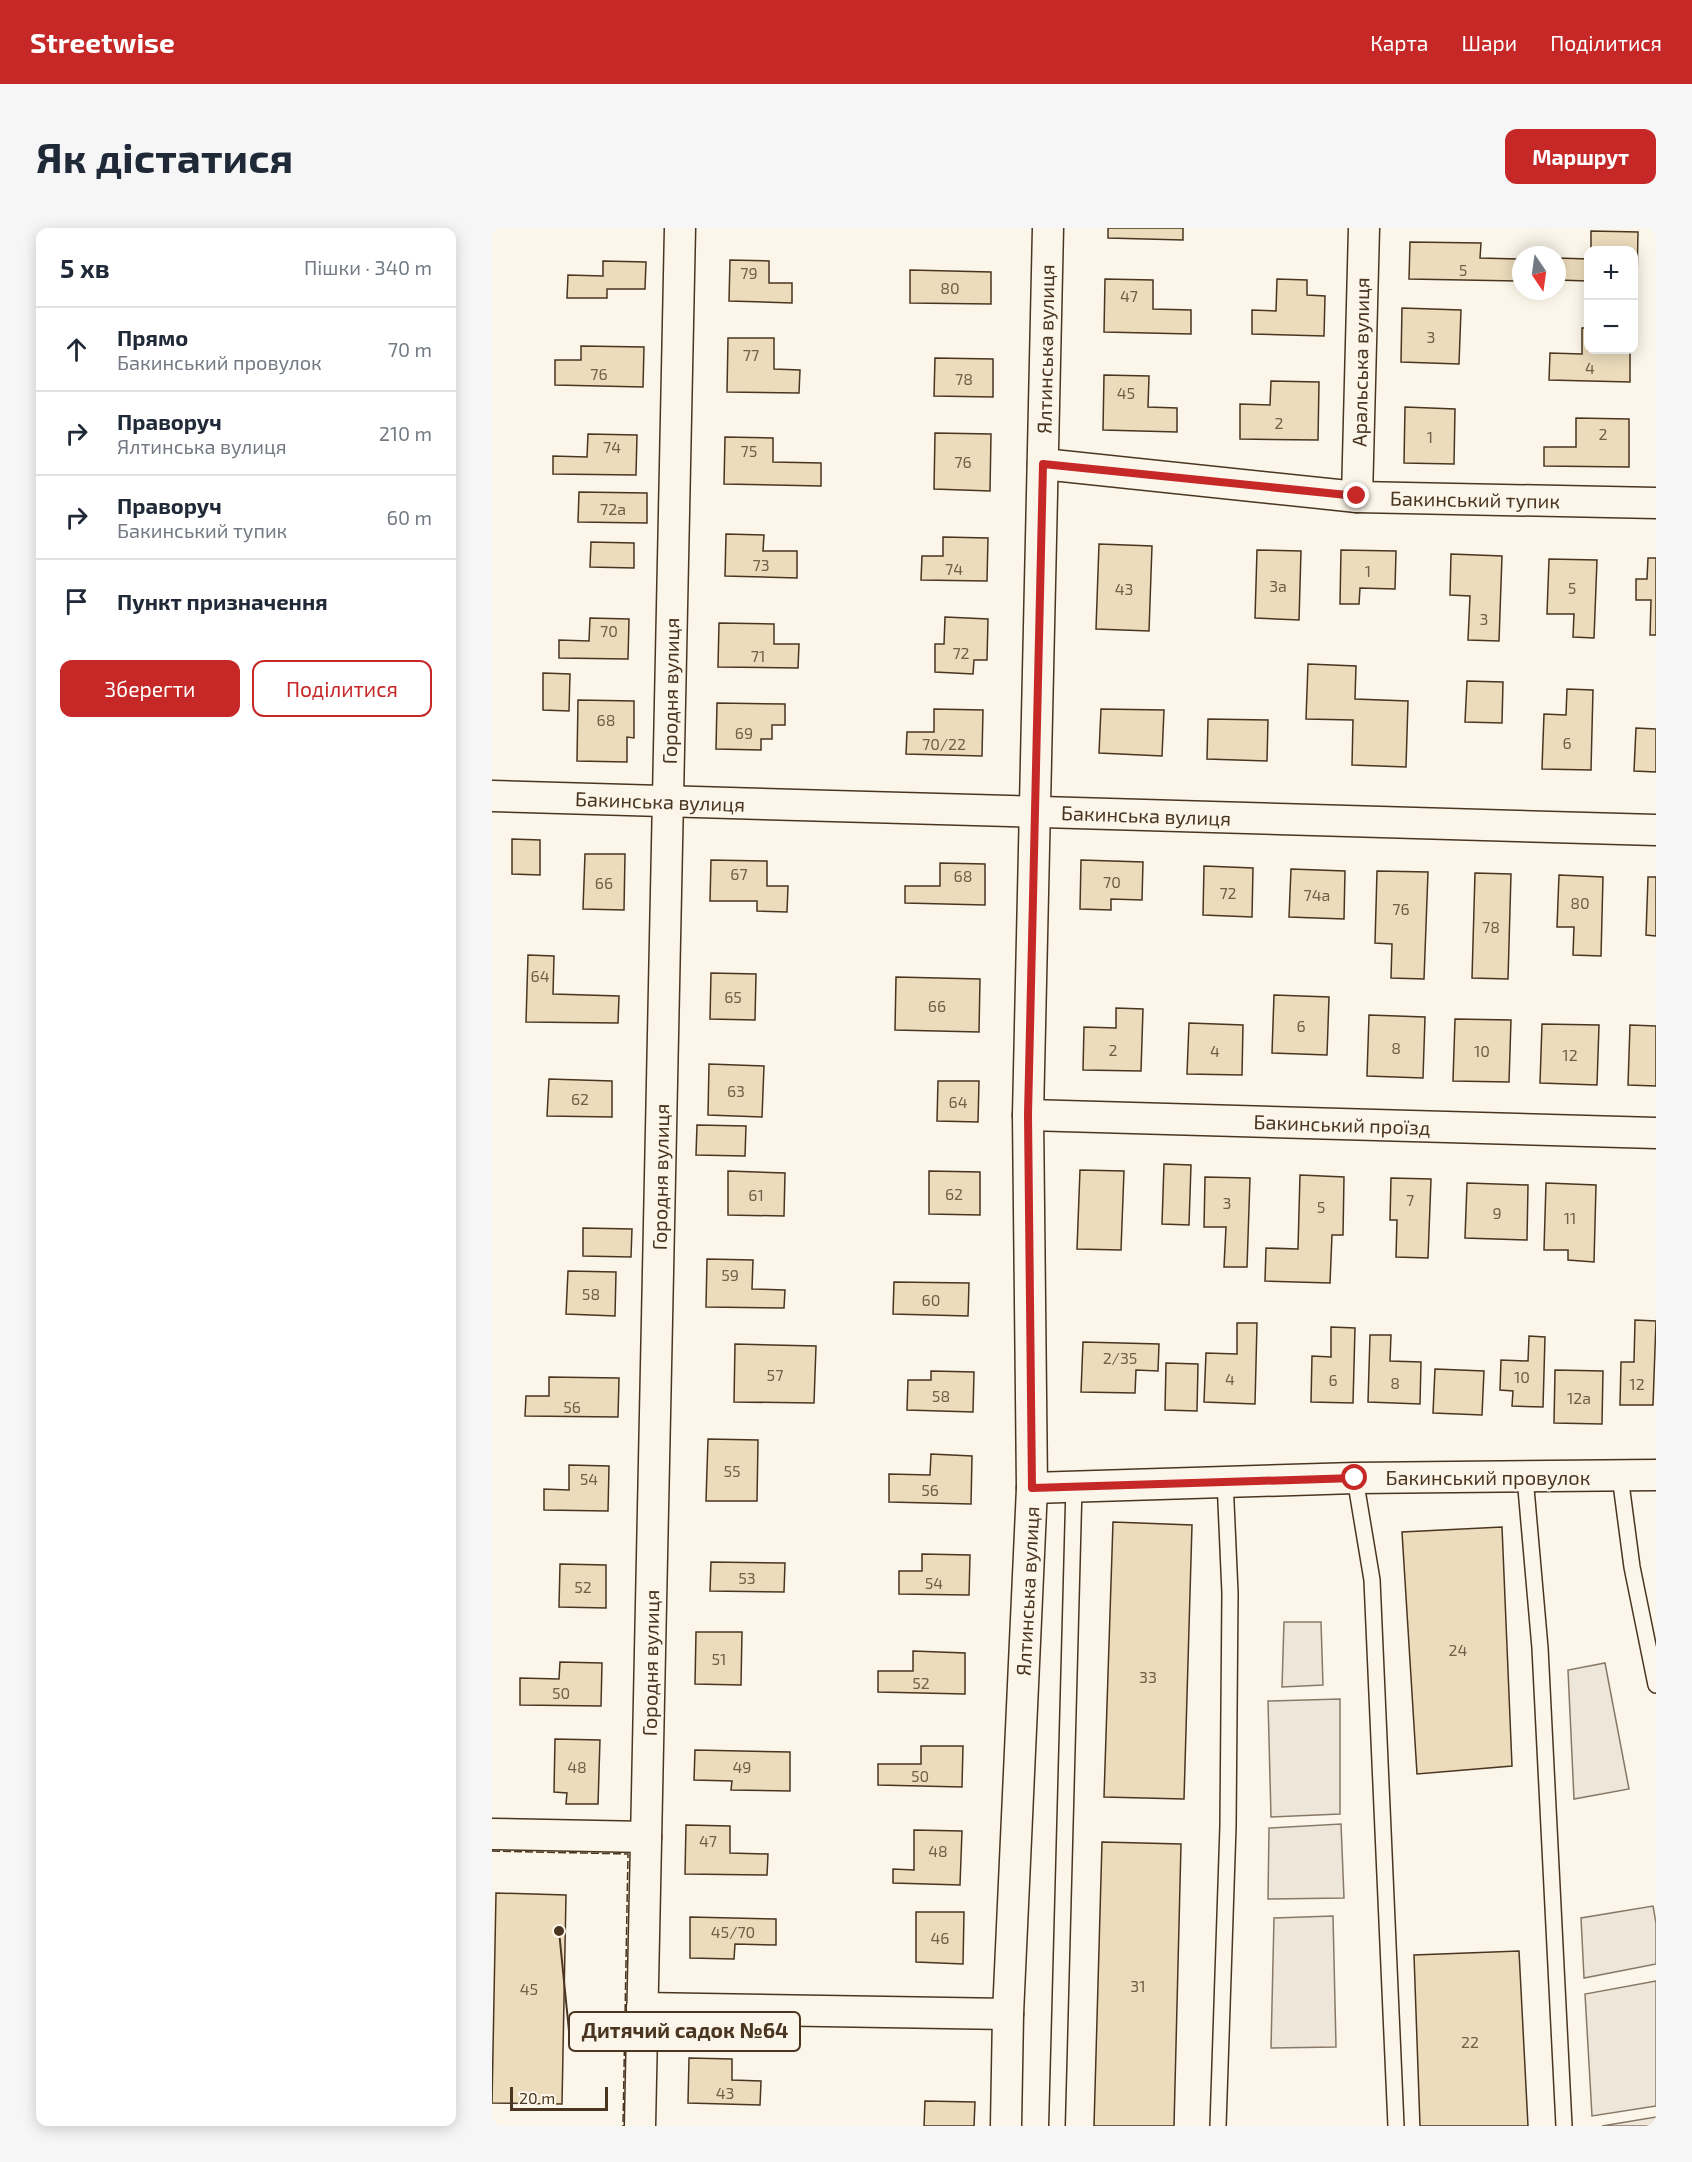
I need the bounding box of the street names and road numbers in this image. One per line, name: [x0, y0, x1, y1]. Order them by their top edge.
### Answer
street label: Ялтинська вулиця: [1032, 264, 1059, 434]
street label: Аральська вулиця: [1347, 277, 1374, 447]
street label: Бакинський тупик: [1390, 486, 1561, 513]
street label: Городня вулиця: [657, 617, 684, 765]
street label: Бакинська вулиця: [575, 786, 745, 817]
street label: Бакинська вулиця: [1061, 800, 1231, 831]
street label: Городня вулиця: [647, 1103, 674, 1251]
street label: Бакинський проїзд: [1253, 1109, 1431, 1139]
street label: Бакинський провулок: [1386, 1465, 1591, 1490]
street label: Ялтинська вулиця: [1011, 1506, 1044, 1676]
street label: Городня вулиця: [637, 1589, 664, 1737]

